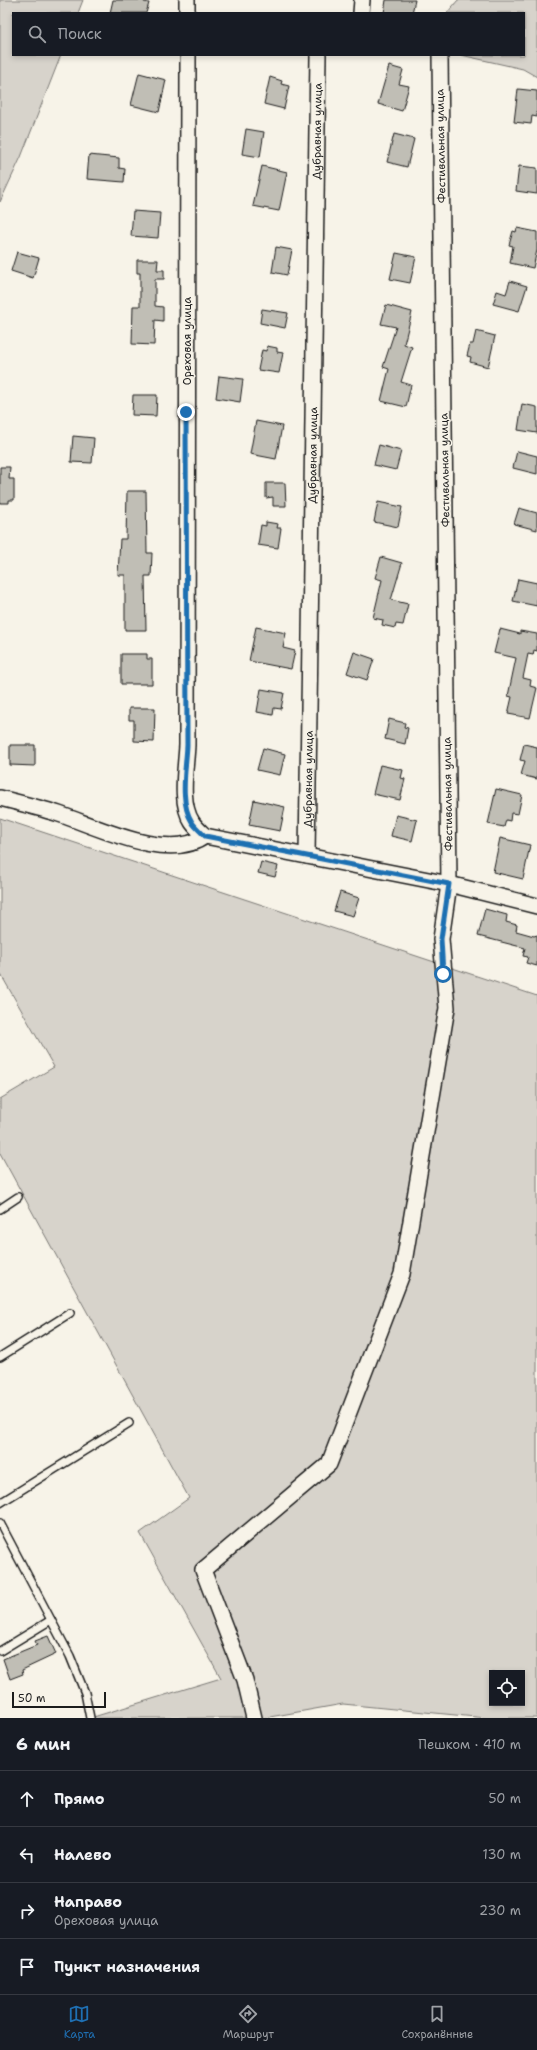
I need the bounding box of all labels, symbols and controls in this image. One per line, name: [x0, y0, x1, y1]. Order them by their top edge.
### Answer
search box: [12, 12, 525, 56]
icon: search: [26, 23, 48, 45]
text: Поиск: [58, 24, 102, 44]
street label: Дубравная улица: [309, 83, 325, 179]
street label: Фестивальная улица: [433, 89, 449, 203]
street label: Ореховая улица: [180, 297, 195, 385]
route end: [177, 403, 195, 421]
street label: Дубравная улица: [304, 406, 321, 503]
street label: Фестивальная улица: [437, 413, 453, 527]
street label: Дубравная улица: [300, 730, 316, 827]
street label: Фестивальная улица: [440, 737, 456, 851]
route start: [434, 965, 452, 983]
map controls: [489, 1670, 525, 1706]
button: locate: [489, 1670, 525, 1706]
scale bar: [12, 1690, 106, 1709]
text: 50 m: [18, 1691, 46, 1706]
text: 6 мин: [16, 1733, 71, 1755]
text: Пешком · 410 m: [418, 1736, 521, 1753]
icon: ahead: [16, 1788, 38, 1810]
text: Прямо: [54, 1789, 104, 1809]
text: 50 m: [488, 1790, 521, 1807]
icon: left: [16, 1844, 38, 1866]
text: Налево: [54, 1845, 112, 1865]
text: 130 m: [483, 1846, 521, 1863]
text: Направо: [54, 1892, 122, 1912]
icon: right: [16, 1900, 38, 1922]
text: 230 m: [479, 1902, 521, 1919]
text: Ореховая улица: [54, 1912, 158, 1929]
icon: arrive: [16, 1956, 38, 1978]
text: Пункт назначения: [54, 1957, 200, 1977]
tab: Карта: [64, 2003, 95, 2042]
tab: Маршрут: [223, 2003, 274, 2042]
tab: Сохранённые: [401, 2003, 473, 2042]

